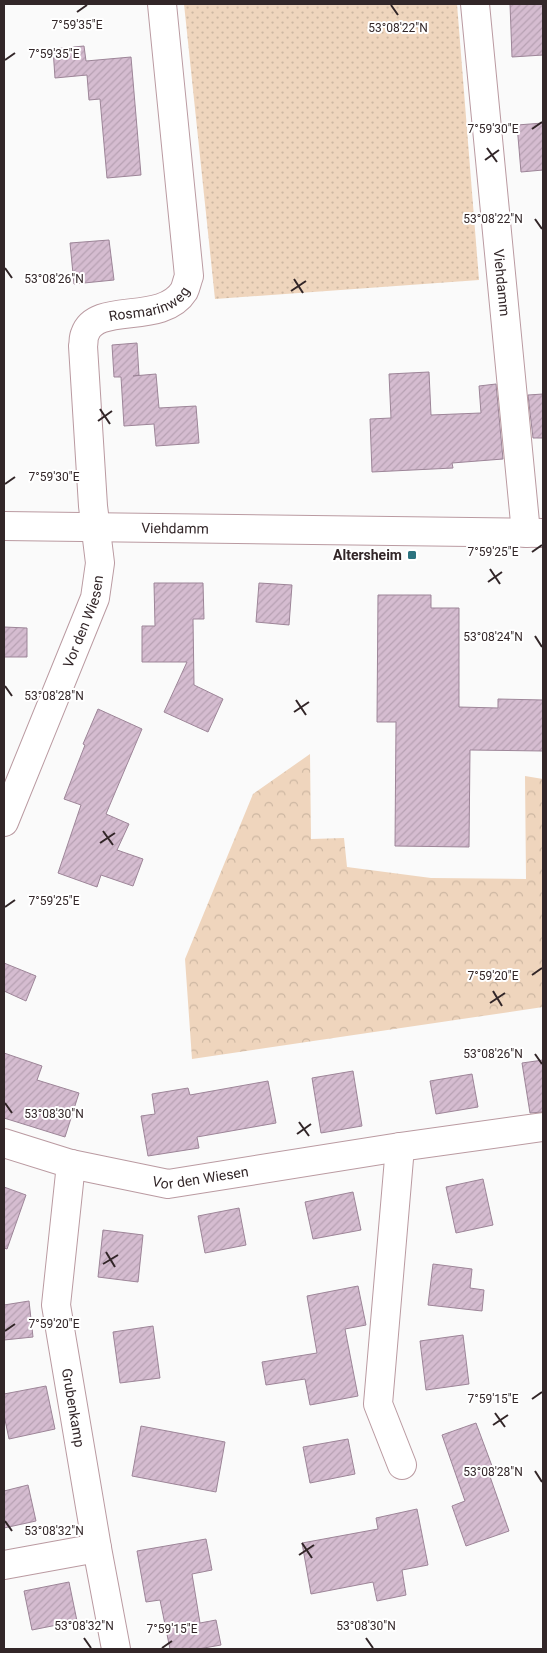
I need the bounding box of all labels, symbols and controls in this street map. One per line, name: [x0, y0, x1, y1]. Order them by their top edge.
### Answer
text: 7°59'35"E: [52, 18, 103, 32]
text: 53°08'22"N: [368, 21, 428, 35]
text: 7°59'35"E: [29, 47, 80, 61]
text: 7°59'30"E: [468, 122, 519, 136]
text: 53°08'22"N: [463, 212, 523, 226]
street label: Viehdamm: [491, 248, 513, 317]
text: 53°08'26"N: [24, 272, 84, 286]
street label: Rosmarinweg: [107, 284, 193, 324]
text: 7°59'30"E: [29, 470, 80, 484]
street label: Viehdamm: [141, 520, 209, 537]
text: 7°59'25"E: [468, 545, 519, 559]
place label: Altersheim: [333, 547, 402, 563]
marker: Altersheim: [406, 549, 418, 561]
street label: Vor den Wiesen: [60, 574, 106, 670]
text: 53°08'24"N: [463, 630, 523, 644]
text: 53°08'28"N: [24, 689, 84, 703]
text: 7°59'25"E: [29, 894, 80, 908]
text: 7°59'20"E: [468, 969, 519, 983]
text: 53°08'26"N: [463, 1047, 523, 1061]
text: 53°08'30"N: [24, 1107, 84, 1121]
street label: Vor den Wiesen: [151, 1163, 250, 1192]
text: 7°59'20"E: [29, 1317, 80, 1331]
street label: Grubenkamp: [59, 1367, 88, 1449]
text: 7°59'15"E: [468, 1392, 519, 1406]
text: 53°08'28"N: [463, 1465, 523, 1479]
text: 53°08'32"N: [24, 1524, 84, 1538]
text: 53°08'32"N: [54, 1619, 114, 1633]
text: 53°08'30"N: [336, 1619, 396, 1633]
text: 7°59'15"E: [147, 1622, 198, 1636]

